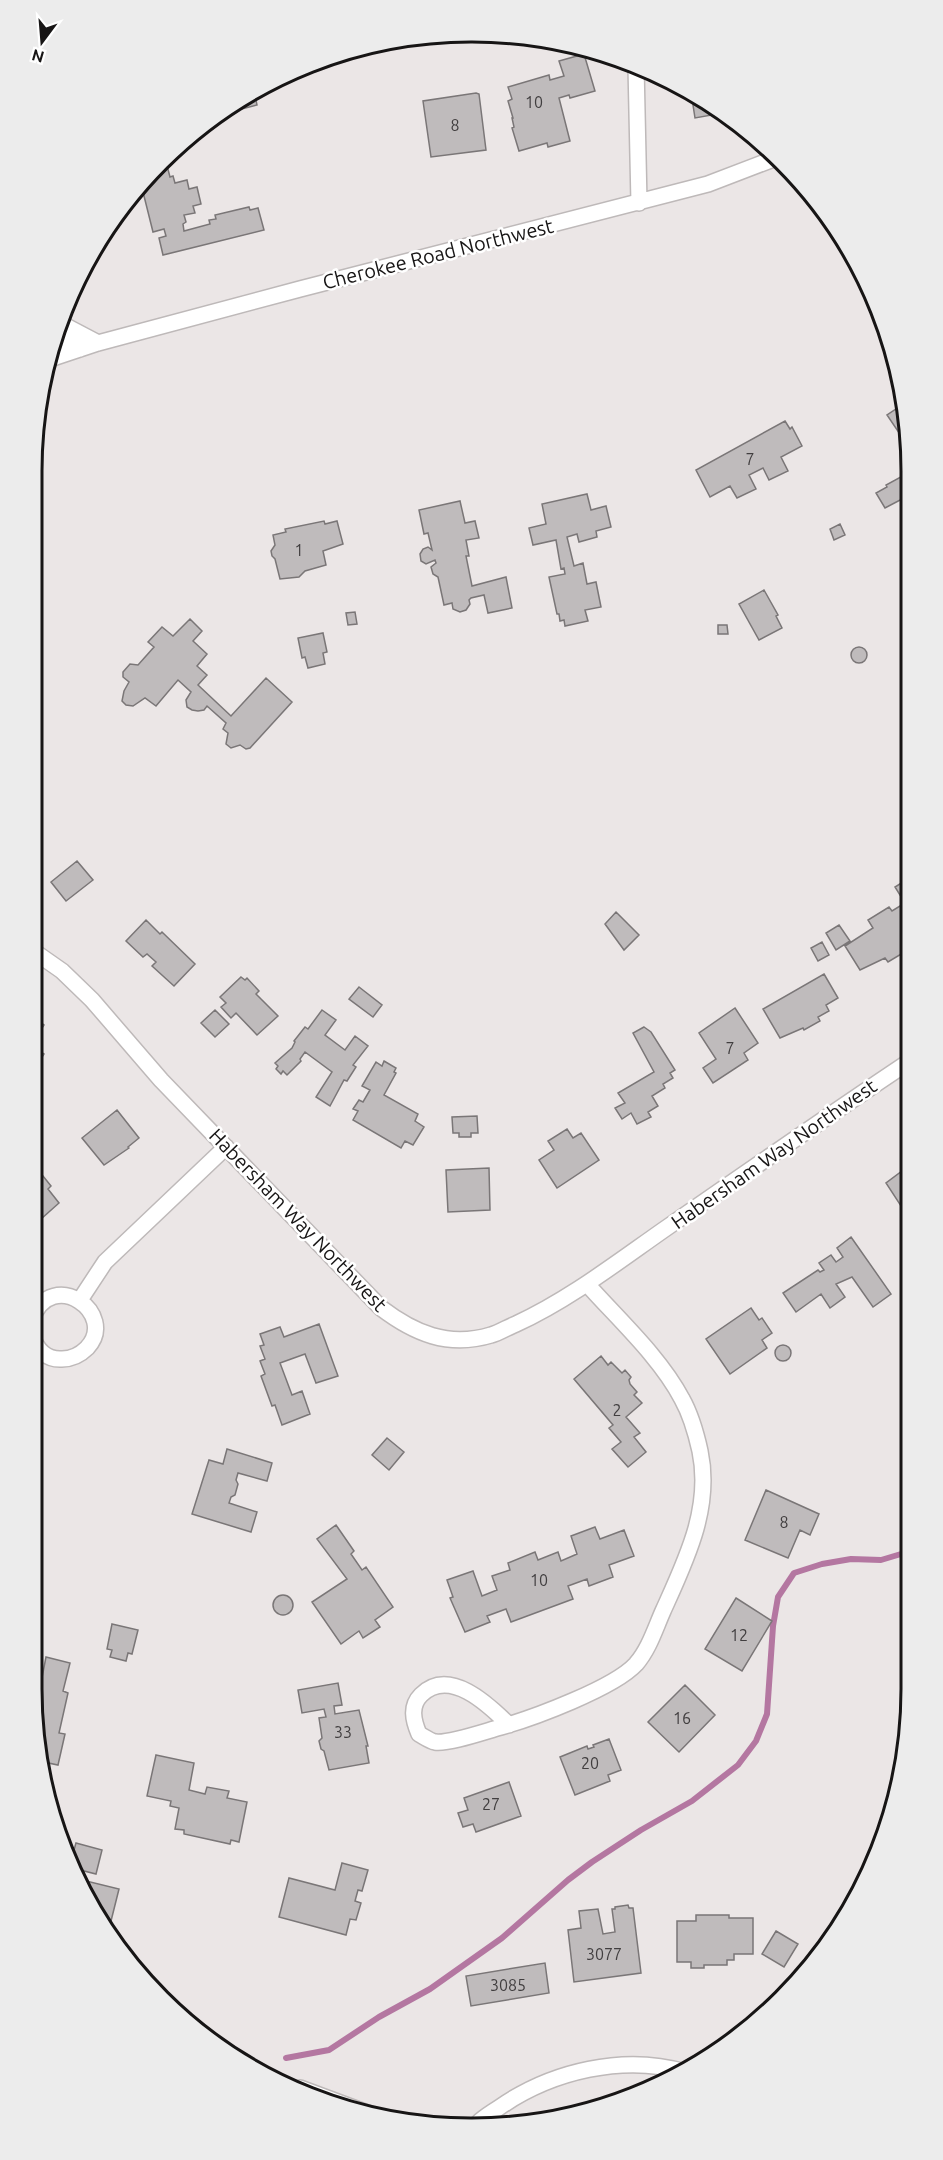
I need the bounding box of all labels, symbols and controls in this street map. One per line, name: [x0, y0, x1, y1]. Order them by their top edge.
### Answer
north arrow: [12, 12, 72, 72]
text: N: [30, 46, 46, 67]
house number: 10: [525, 93, 543, 111]
house number: 8: [450, 116, 460, 134]
street label: Cherokee Road Northwest: [320, 214, 556, 293]
house number: 7: [745, 450, 755, 468]
house number: 1: [294, 541, 304, 559]
house number: 7: [725, 1039, 735, 1057]
street label: Habersham Way Northwest: [667, 1074, 881, 1233]
street label: Habersham Way Northwest: [205, 1123, 392, 1316]
house number: 2: [612, 1401, 622, 1419]
house number: 8: [779, 1513, 789, 1531]
house number: 10: [530, 1571, 548, 1589]
house number: 12: [730, 1626, 748, 1644]
house number: 16: [673, 1709, 691, 1727]
house number: 33: [334, 1723, 352, 1741]
house number: 20: [581, 1754, 599, 1772]
house number: 27: [482, 1795, 500, 1813]
house number: 3077: [586, 1945, 622, 1963]
house number: 3085: [490, 1976, 526, 1994]

